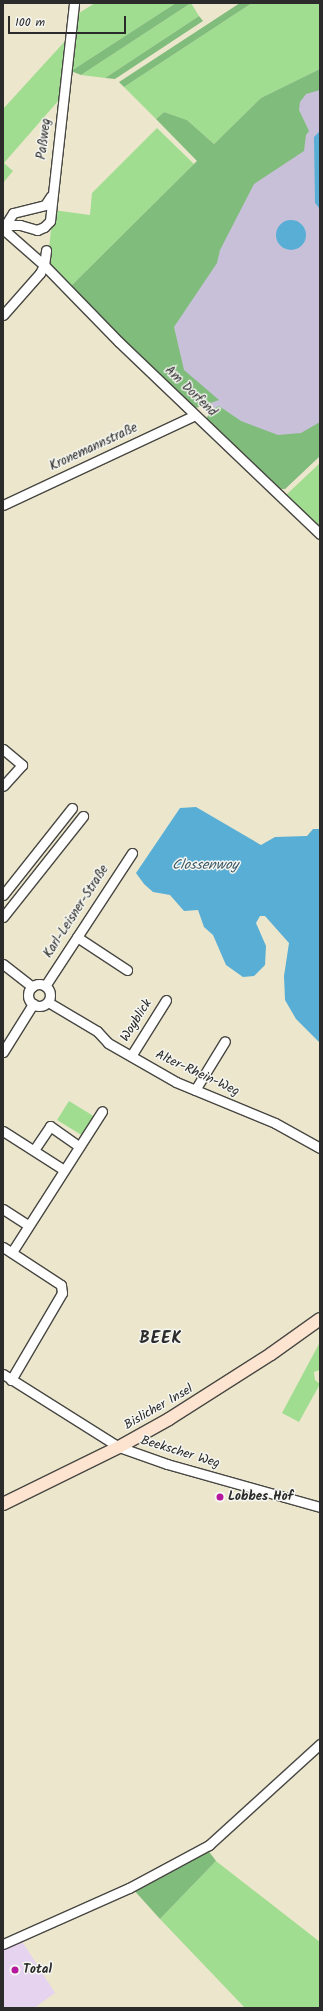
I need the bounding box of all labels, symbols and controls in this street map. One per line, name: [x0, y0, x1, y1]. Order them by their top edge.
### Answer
scale bar: [10, 8, 128, 34]
text: 100 m: [15, 13, 45, 32]
street label: Paßweg: [35, 117, 55, 161]
street label: Am Dorfend: [161, 363, 219, 421]
street label: Kronemannstraße: [47, 421, 141, 475]
water label: Clossenwoy: [172, 857, 238, 873]
street label: Karl-Leisner-Straße: [41, 863, 113, 961]
street label: Woyblick: [118, 997, 156, 1045]
street label: Alter-Rhein-Weg: [153, 1048, 241, 1100]
district label: BEEK: [139, 1329, 183, 1349]
street label: Bislicher Insel: [122, 1382, 196, 1434]
street label: Beekscher Weg: [139, 1434, 221, 1472]
place label: Lobbes Hof: [228, 1489, 293, 1505]
marker: Lobbes Hof: [215, 1492, 225, 1502]
place label: Total: [23, 1962, 52, 1978]
marker: Total: [10, 1965, 20, 1975]

